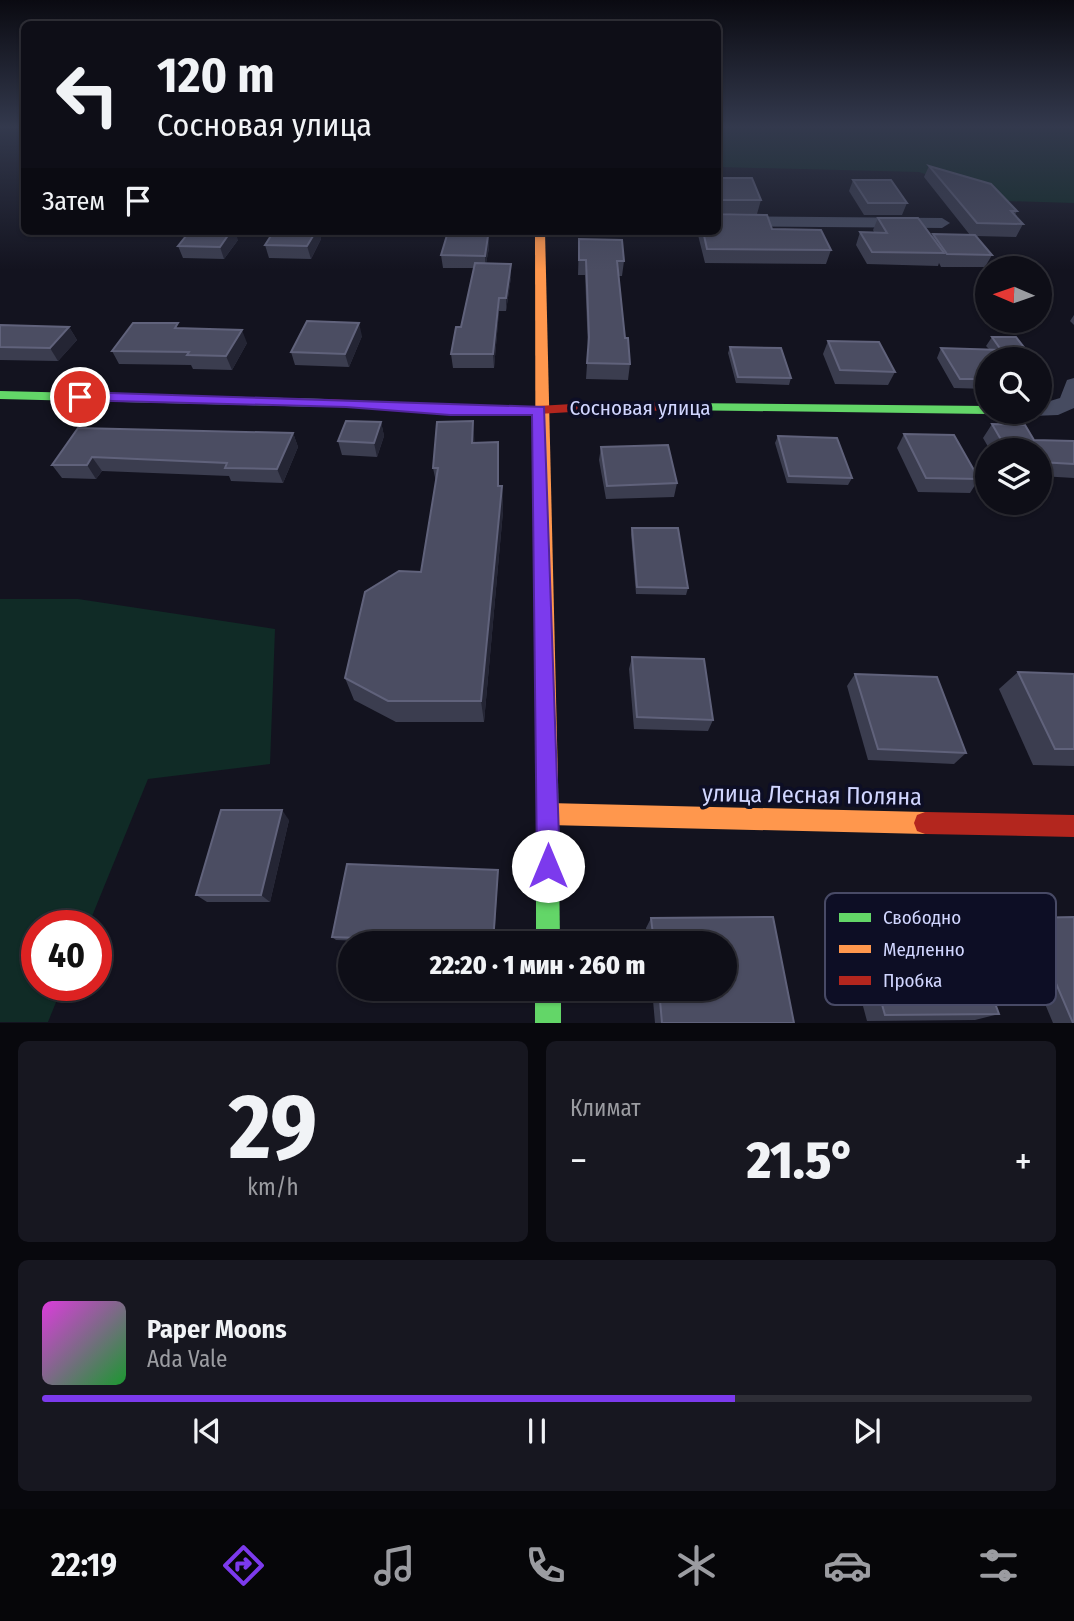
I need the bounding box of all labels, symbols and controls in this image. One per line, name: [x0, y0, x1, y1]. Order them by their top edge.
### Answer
text: 120 m: [157, 46, 275, 105]
icon: left: [42, 49, 133, 140]
text: Сосновая улица: [157, 106, 372, 144]
icon: arrive: [119, 182, 157, 220]
text: Затем: [42, 186, 105, 217]
north arrow: [975, 256, 1052, 332]
map controls: [975, 256, 1052, 515]
button: search: [975, 347, 1052, 424]
pin: [50, 367, 110, 427]
icon: arrive: [61, 378, 99, 416]
street label: Сосновая улица: [569, 395, 711, 421]
button: layers: [975, 438, 1052, 515]
street label: улица Лесная Поляна: [702, 779, 922, 811]
position arrow: [511, 829, 585, 903]
legend: [825, 893, 1056, 1005]
text: Свободно: [883, 906, 961, 929]
speed limit sign: 40: [21, 910, 112, 1001]
text: Медленно: [883, 938, 965, 961]
text: 22:20 · 1 мин · 260 m: [430, 950, 645, 981]
text: Пробка: [883, 969, 942, 992]
text: 29: [229, 1073, 317, 1182]
text: Климат: [570, 1094, 641, 1122]
text: 21.5°: [747, 1129, 855, 1192]
text: −: [570, 1138, 587, 1184]
text: +: [1015, 1138, 1032, 1184]
text: km/h: [247, 1173, 299, 1201]
text: Paper Moons: [147, 1314, 287, 1345]
text: Ada Vale: [147, 1345, 227, 1373]
icon: previous: [188, 1412, 226, 1450]
icon: pause: [518, 1412, 556, 1450]
icon: next: [848, 1412, 886, 1450]
icon: directions: [219, 1541, 268, 1590]
icon: music: [370, 1541, 419, 1590]
icon: phone: [521, 1541, 570, 1590]
icon: climate: [672, 1541, 721, 1590]
icon: car: [823, 1541, 872, 1590]
icon: filters: [974, 1541, 1023, 1590]
text: 22:19: [51, 1546, 117, 1584]

